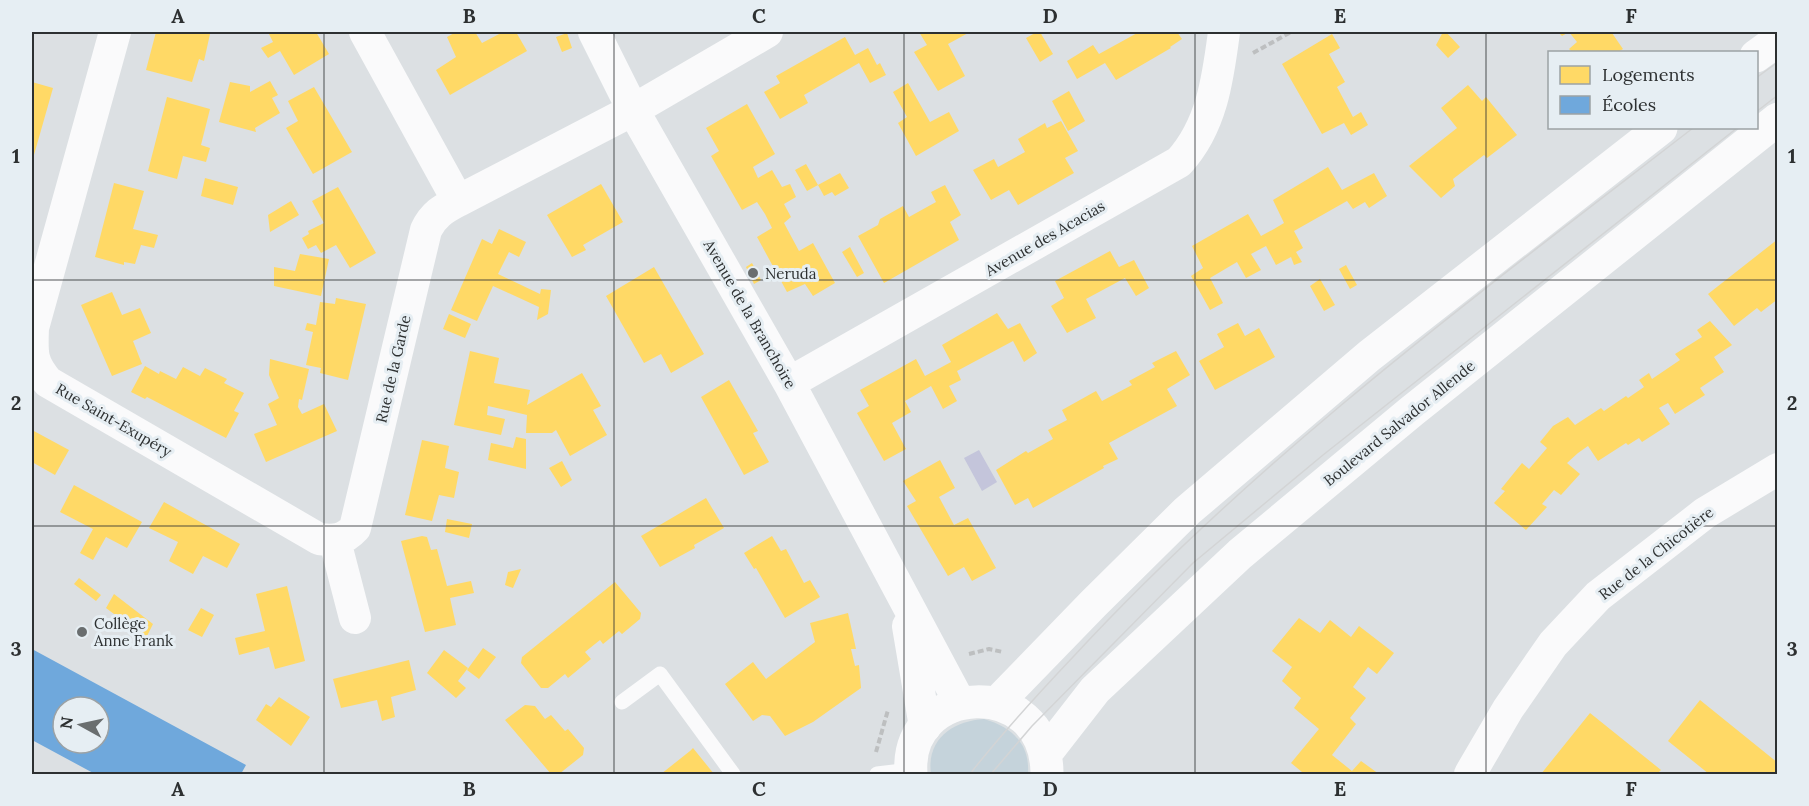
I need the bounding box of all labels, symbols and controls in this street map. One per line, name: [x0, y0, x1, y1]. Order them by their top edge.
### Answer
text: A: [171, 3, 185, 28]
text: B: [462, 3, 476, 28]
text: C: [752, 3, 766, 28]
text: D: [1042, 3, 1058, 28]
text: E: [1334, 3, 1346, 28]
text: F: [1625, 3, 1637, 28]
legend: [1548, 51, 1758, 129]
text: Logements: [1602, 63, 1694, 86]
text: Écoles: [1602, 93, 1656, 116]
text: 1: [12, 143, 20, 168]
text: 1: [1788, 143, 1796, 168]
street label: Avenue des Acacias: [981, 196, 1108, 280]
street label: Avenue de la Branchoire: [699, 235, 800, 392]
place label: Neruda: [765, 264, 817, 283]
marker: Neruda: [746, 266, 760, 280]
street label: Rue de la Garde: [371, 313, 415, 425]
street label: Boulevard Salvador Allende: [1320, 356, 1478, 490]
street label: Rue Saint-Exupéry: [53, 379, 175, 461]
text: 2: [11, 390, 21, 415]
text: 2: [1787, 390, 1797, 415]
street label: Rue de la Chicotière: [1595, 502, 1717, 604]
place label: Collège Anne Frank: [93, 614, 173, 650]
marker: Collège Anne Frank: [75, 625, 89, 639]
text: 3: [10, 636, 22, 661]
text: 3: [1786, 636, 1798, 661]
north arrow: [51, 695, 111, 755]
text: N: [55, 715, 77, 730]
text: A: [171, 776, 185, 801]
text: B: [462, 776, 476, 801]
text: C: [752, 776, 766, 801]
text: D: [1042, 776, 1058, 801]
text: E: [1334, 776, 1346, 801]
text: F: [1625, 776, 1637, 801]

